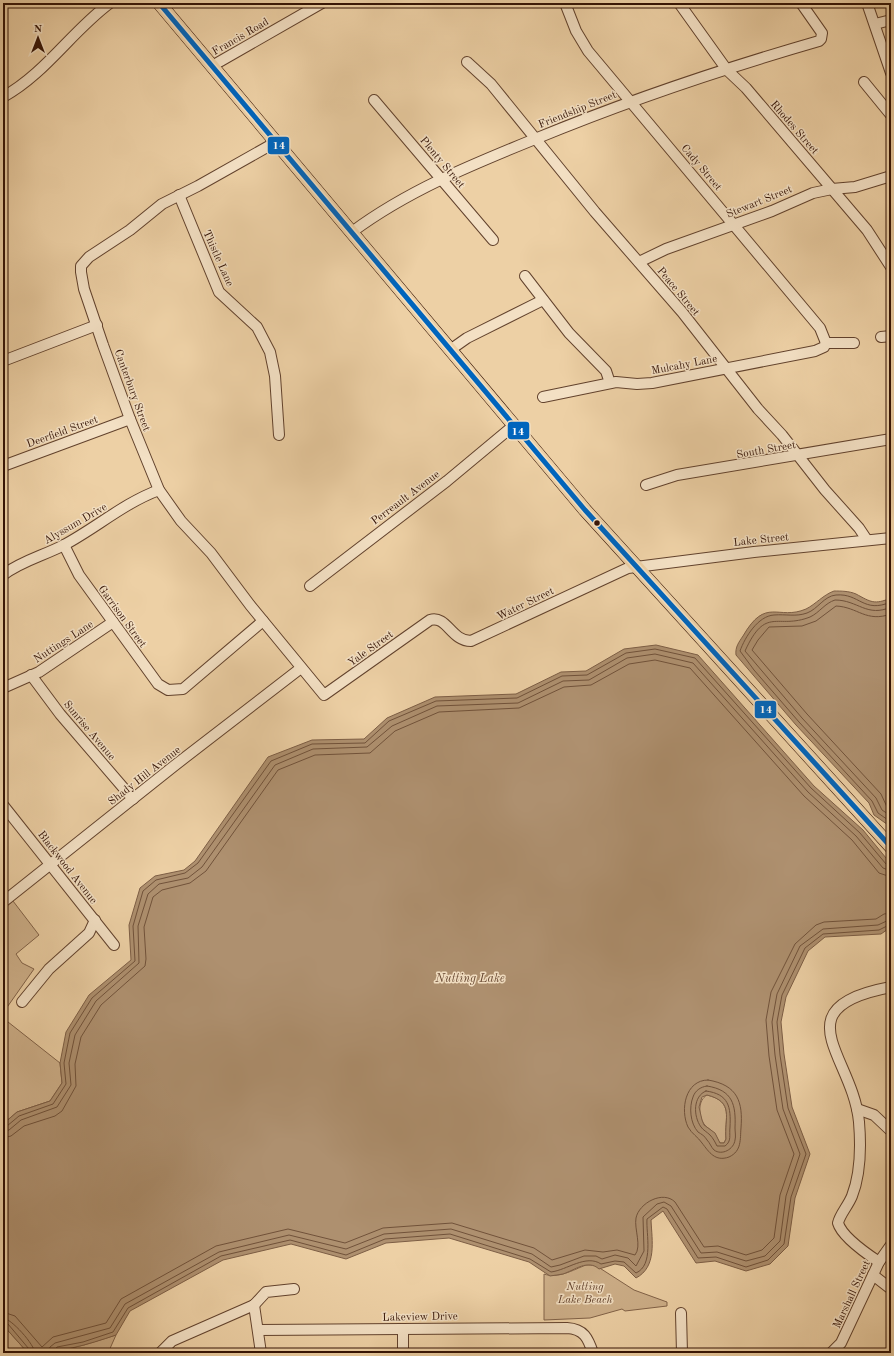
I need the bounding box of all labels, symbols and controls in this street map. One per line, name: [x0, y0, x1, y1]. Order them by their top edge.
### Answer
street label: Francis Road: [211, 17, 271, 58]
north arrow: [18, 18, 58, 58]
text: N: [34, 24, 43, 35]
street label: Friendship Street: [537, 90, 618, 131]
street label: Rhodes Street: [768, 99, 820, 157]
street label: Plenty Street: [417, 135, 467, 191]
line badge: 14: [267, 136, 290, 155]
text: 14: [273, 141, 285, 152]
street label: Cady Street: [678, 143, 723, 193]
street label: Stewart Street: [725, 184, 794, 221]
street label: Thistle Lane: [200, 229, 235, 288]
street label: Peace Street: [655, 266, 701, 318]
street label: Canterbury Street: [112, 348, 152, 433]
street label: Mulcahy Lane: [650, 354, 718, 377]
street label: Deerfield Street: [25, 414, 100, 450]
line badge: 14: [507, 421, 530, 440]
text: 14: [512, 427, 524, 438]
street label: South Street: [736, 440, 797, 461]
street label: Perreault Avenue: [370, 469, 442, 527]
street label: Alyssum Drive: [42, 502, 109, 547]
unlabelled marker: [592, 518, 602, 528]
street label: Lake Street: [733, 532, 790, 549]
street label: Garrison Street: [96, 584, 148, 650]
street label: Water Street: [495, 586, 556, 623]
street label: Nuttings Lane: [32, 619, 96, 666]
street label: Yale Street: [346, 629, 396, 669]
street label: Sunrise Avenue: [61, 699, 117, 763]
line badge: 14: [754, 700, 777, 719]
text: 14: [760, 705, 772, 716]
street label: Shady Hill Avenue: [107, 745, 183, 808]
street label: Blackwood Avenue: [35, 829, 99, 906]
water label: Nutting Lake: [434, 973, 505, 985]
street label: Marshall Street: [832, 1259, 873, 1330]
park label: Nutting Lake Beach: [557, 1282, 613, 1306]
street label: Lakeview Drive: [382, 1311, 458, 1324]

